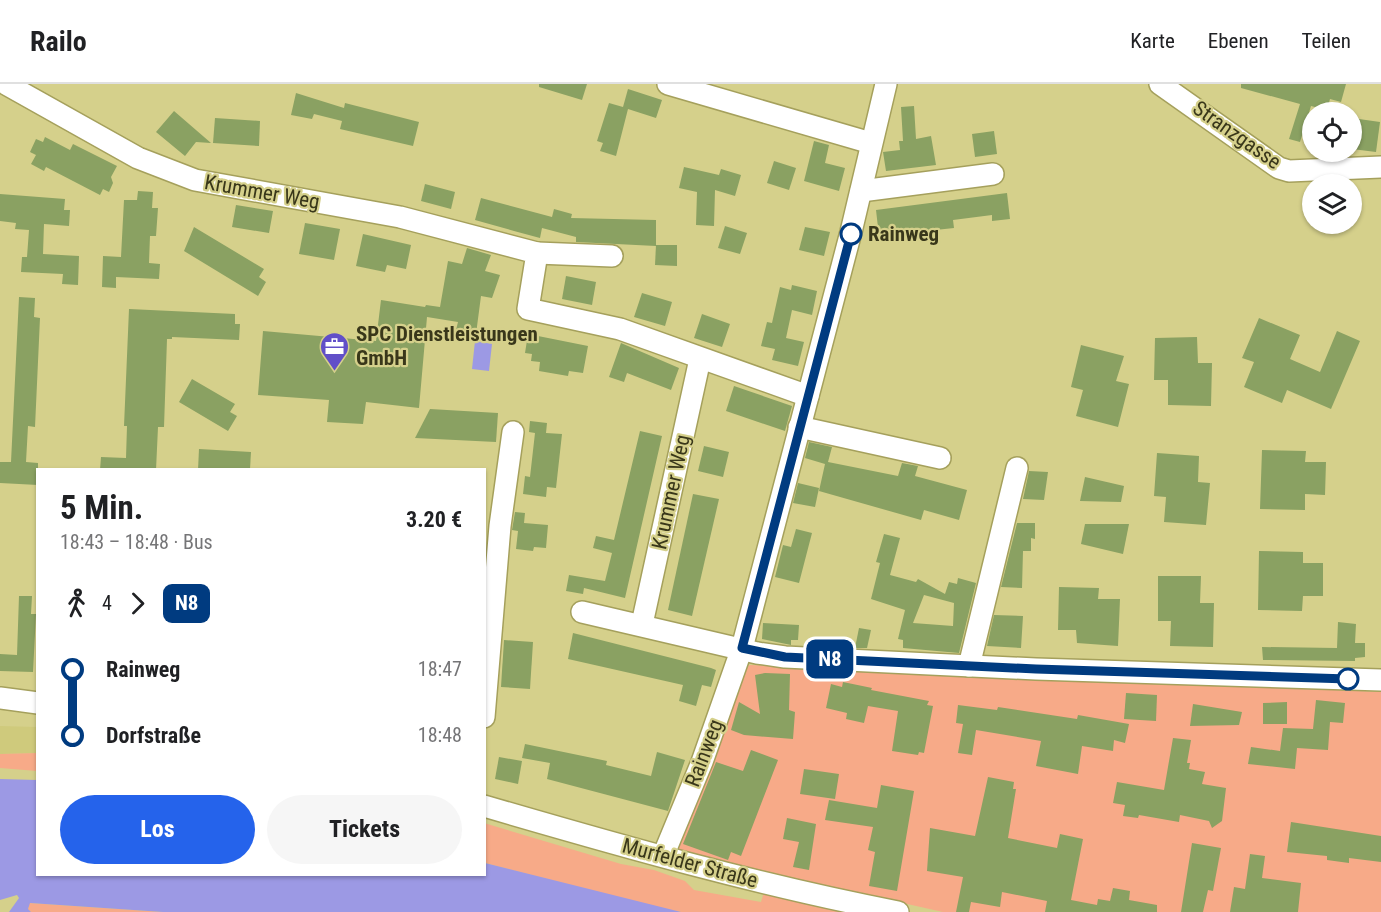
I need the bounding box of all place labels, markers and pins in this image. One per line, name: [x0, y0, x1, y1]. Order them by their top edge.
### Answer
place label: Rainweg: [868, 222, 939, 246]
marker: Rainweg: [840, 223, 862, 245]
place label: SPC Dienstleistungen GmbH: [356, 322, 538, 370]
office icon: SPC Dienstleistungen GmbH: [319, 330, 351, 372]
unlabelled marker: [1337, 668, 1359, 690]

